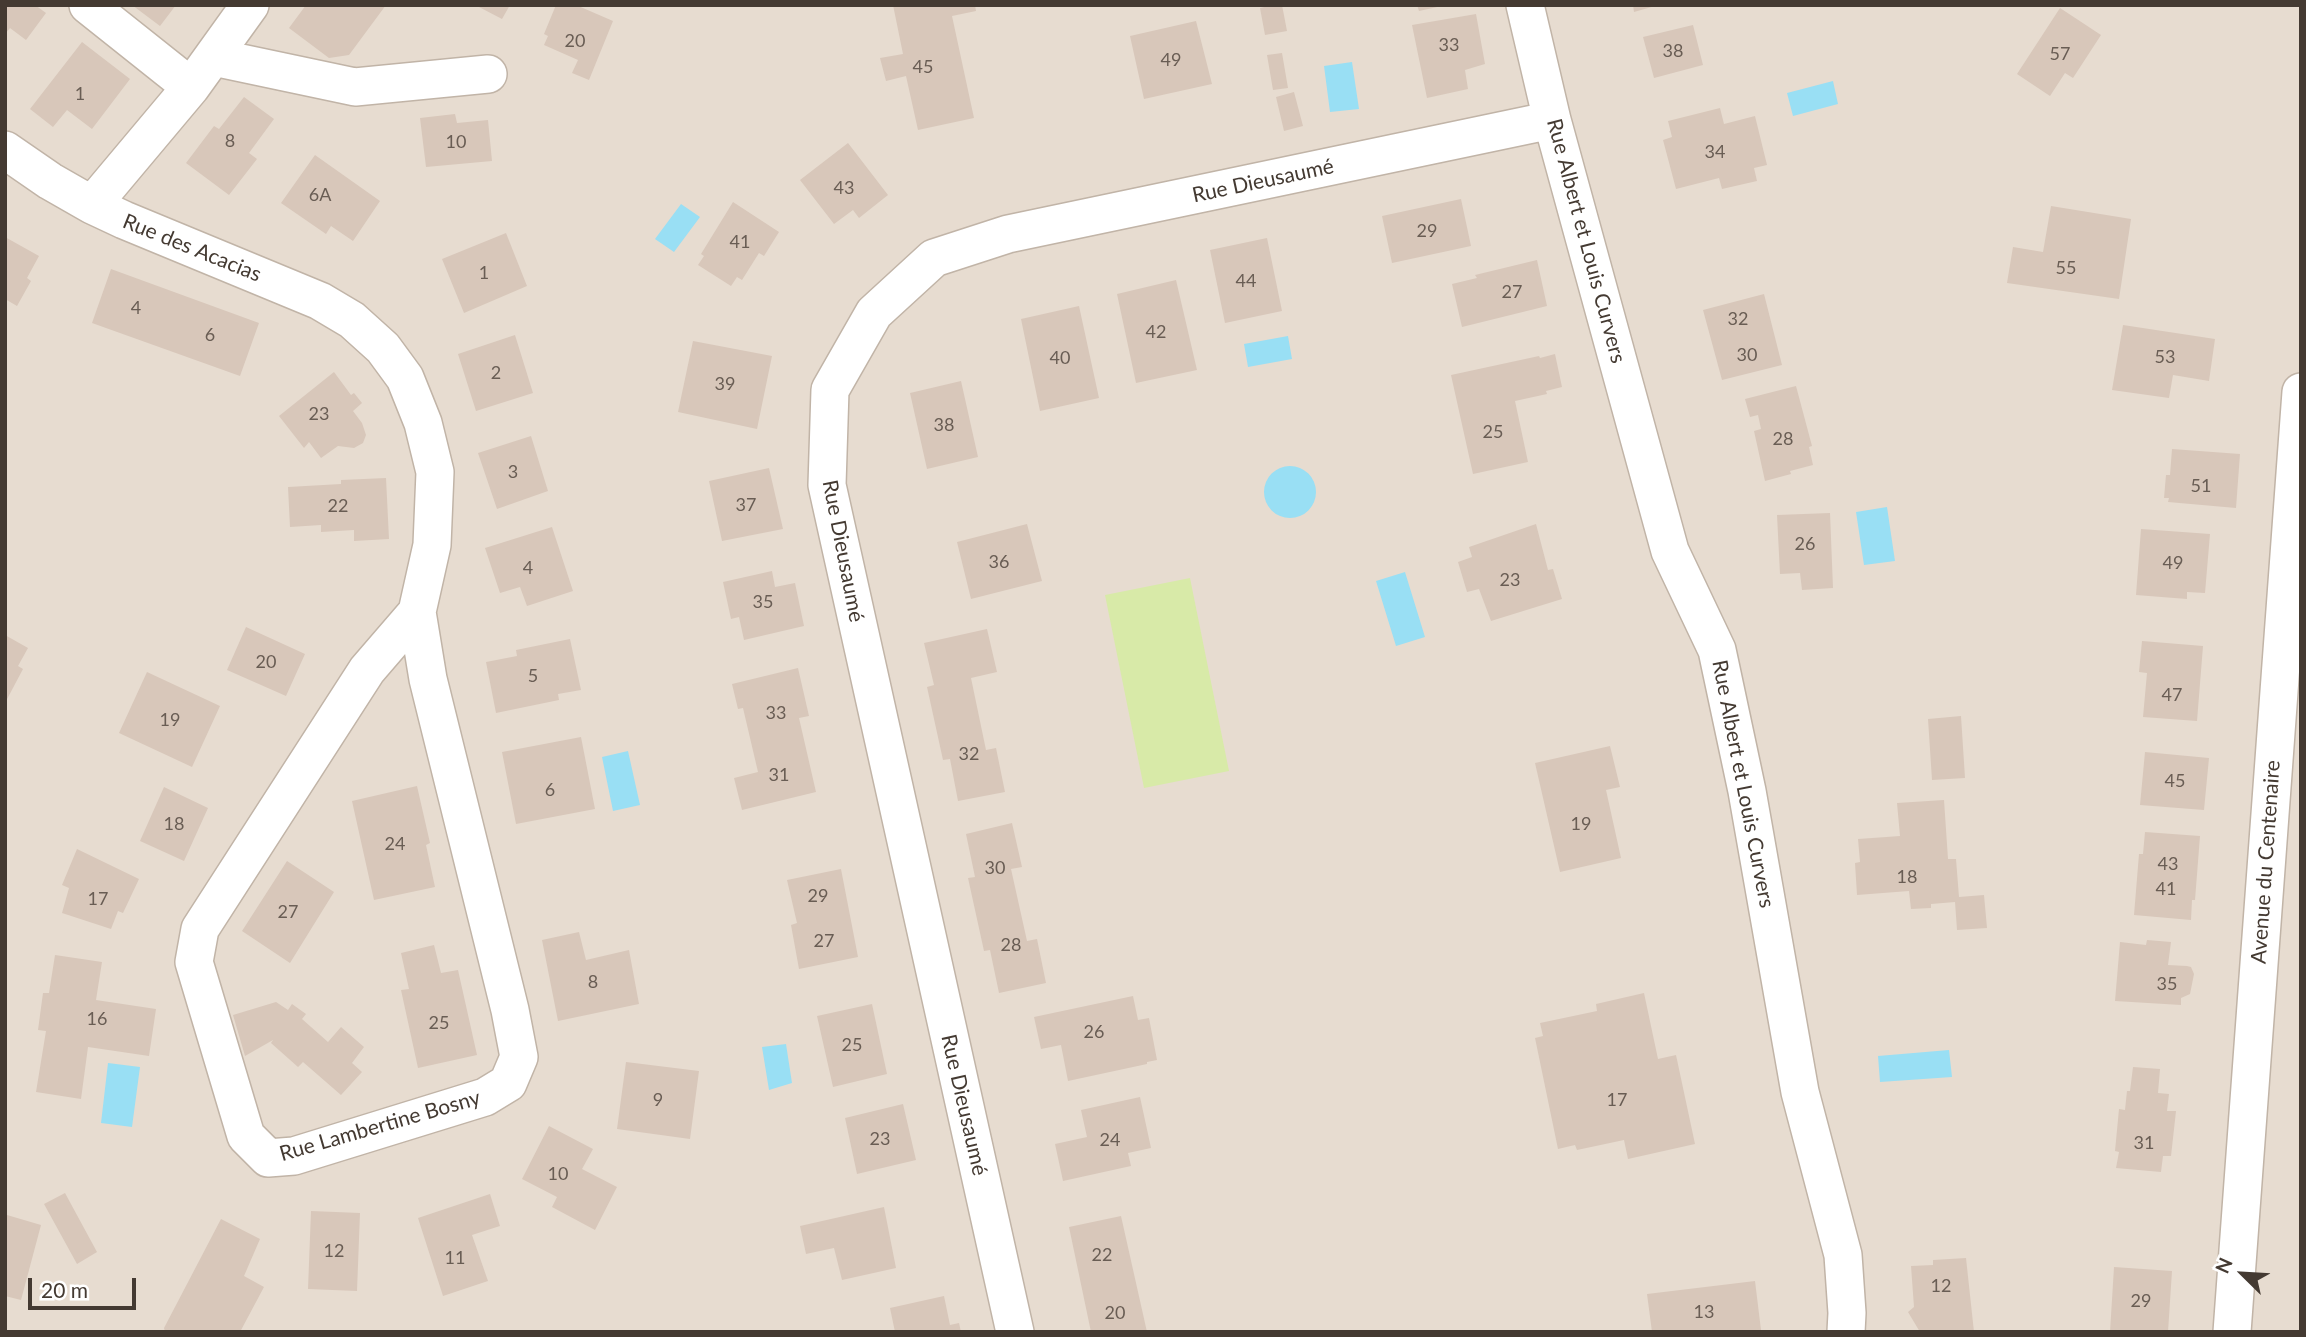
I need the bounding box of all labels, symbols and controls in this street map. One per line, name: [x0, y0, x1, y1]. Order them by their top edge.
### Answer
house number: 20: [565, 30, 585, 52]
house number: 33: [1439, 34, 1459, 56]
house number: 38: [1663, 40, 1683, 62]
house number: 57: [2050, 43, 2070, 65]
house number: 49: [1161, 49, 1181, 71]
house number: 45: [913, 56, 933, 78]
house number: 1: [75, 83, 85, 105]
street label: Rue Albert et Louis Curvers: [1541, 116, 1631, 366]
house number: 8: [225, 130, 235, 152]
house number: 10: [446, 131, 466, 153]
house number: 34: [1705, 141, 1725, 163]
street label: Rue Dieusaumé: [1190, 154, 1336, 208]
house number: 43: [834, 177, 854, 199]
house number: 6A: [309, 184, 331, 206]
street label: Rue des Acacias: [119, 209, 265, 287]
house number: 29: [1417, 220, 1437, 242]
house number: 41: [730, 231, 750, 253]
house number: 55: [2056, 257, 2076, 279]
house number: 1: [479, 262, 489, 284]
house number: 44: [1236, 270, 1256, 292]
house number: 27: [1502, 281, 1522, 303]
house number: 4: [131, 297, 141, 319]
house number: 32: [1728, 308, 1748, 330]
house number: 42: [1146, 321, 1166, 343]
house number: 6: [205, 324, 215, 346]
house number: 30: [1737, 344, 1757, 366]
house number: 53: [2155, 346, 2175, 368]
house number: 40: [1050, 347, 1070, 369]
house number: 2: [491, 362, 501, 384]
house number: 39: [715, 373, 735, 395]
house number: 23: [309, 403, 329, 425]
house number: 38: [934, 414, 954, 436]
house number: 25: [1483, 421, 1503, 443]
house number: 28: [1773, 428, 1793, 450]
house number: 3: [508, 461, 518, 483]
house number: 51: [2191, 475, 2211, 497]
street label: Rue Dieusaumé: [817, 478, 869, 624]
house number: 37: [736, 494, 756, 516]
house number: 22: [328, 495, 348, 517]
house number: 26: [1795, 533, 1815, 555]
house number: 36: [989, 551, 1009, 573]
house number: 49: [2163, 552, 2183, 574]
house number: 4: [523, 557, 533, 579]
house number: 23: [1500, 569, 1520, 591]
house number: 35: [753, 591, 773, 613]
house number: 20: [256, 651, 276, 673]
street label: Rue Albert et Louis Curvers: [1707, 658, 1779, 910]
house number: 5: [528, 665, 538, 687]
house number: 47: [2162, 684, 2182, 706]
house number: 33: [766, 702, 786, 724]
house number: 19: [160, 709, 180, 731]
house number: 32: [959, 743, 979, 765]
street label: Avenue du Centenaire: [2246, 759, 2286, 965]
house number: 31: [769, 764, 789, 786]
house number: 45: [2165, 770, 2185, 792]
house number: 6: [545, 779, 555, 801]
house number: 18: [164, 813, 184, 835]
house number: 19: [1571, 813, 1591, 835]
house number: 24: [385, 833, 405, 855]
house number: 43: [2158, 853, 2178, 875]
house number: 30: [985, 857, 1005, 879]
house number: 18: [1897, 866, 1917, 888]
house number: 41: [2156, 878, 2176, 900]
house number: 29: [808, 885, 828, 907]
house number: 17: [88, 888, 108, 910]
house number: 27: [278, 901, 298, 923]
house number: 27: [814, 930, 834, 952]
house number: 28: [1001, 934, 1021, 956]
house number: 8: [588, 971, 598, 993]
house number: 35: [2157, 973, 2177, 995]
house number: 16: [87, 1008, 107, 1030]
house number: 25: [429, 1012, 449, 1034]
house number: 26: [1084, 1021, 1104, 1043]
street label: Rue Dieusaumé: [936, 1032, 992, 1178]
house number: 25: [842, 1034, 862, 1056]
street label: Rue Lambertine Bosny: [277, 1085, 483, 1167]
house number: 9: [653, 1089, 663, 1111]
house number: 17: [1607, 1089, 1627, 1111]
house number: 23: [870, 1128, 890, 1150]
house number: 24: [1100, 1129, 1120, 1151]
house number: 31: [2134, 1132, 2154, 1154]
house number: 10: [548, 1163, 568, 1185]
north arrow: [2208, 1239, 2278, 1309]
house number: 12: [324, 1240, 344, 1262]
house number: 22: [1092, 1244, 1112, 1266]
house number: 11: [445, 1247, 465, 1269]
text: N: [2210, 1254, 2237, 1277]
scale bar: [32, 1264, 140, 1308]
house number: 12: [1931, 1275, 1951, 1297]
text: 20 m: [41, 1277, 88, 1302]
house number: 29: [2131, 1290, 2151, 1312]
house number: 13: [1694, 1301, 1714, 1323]
house number: 20: [1105, 1302, 1125, 1324]

